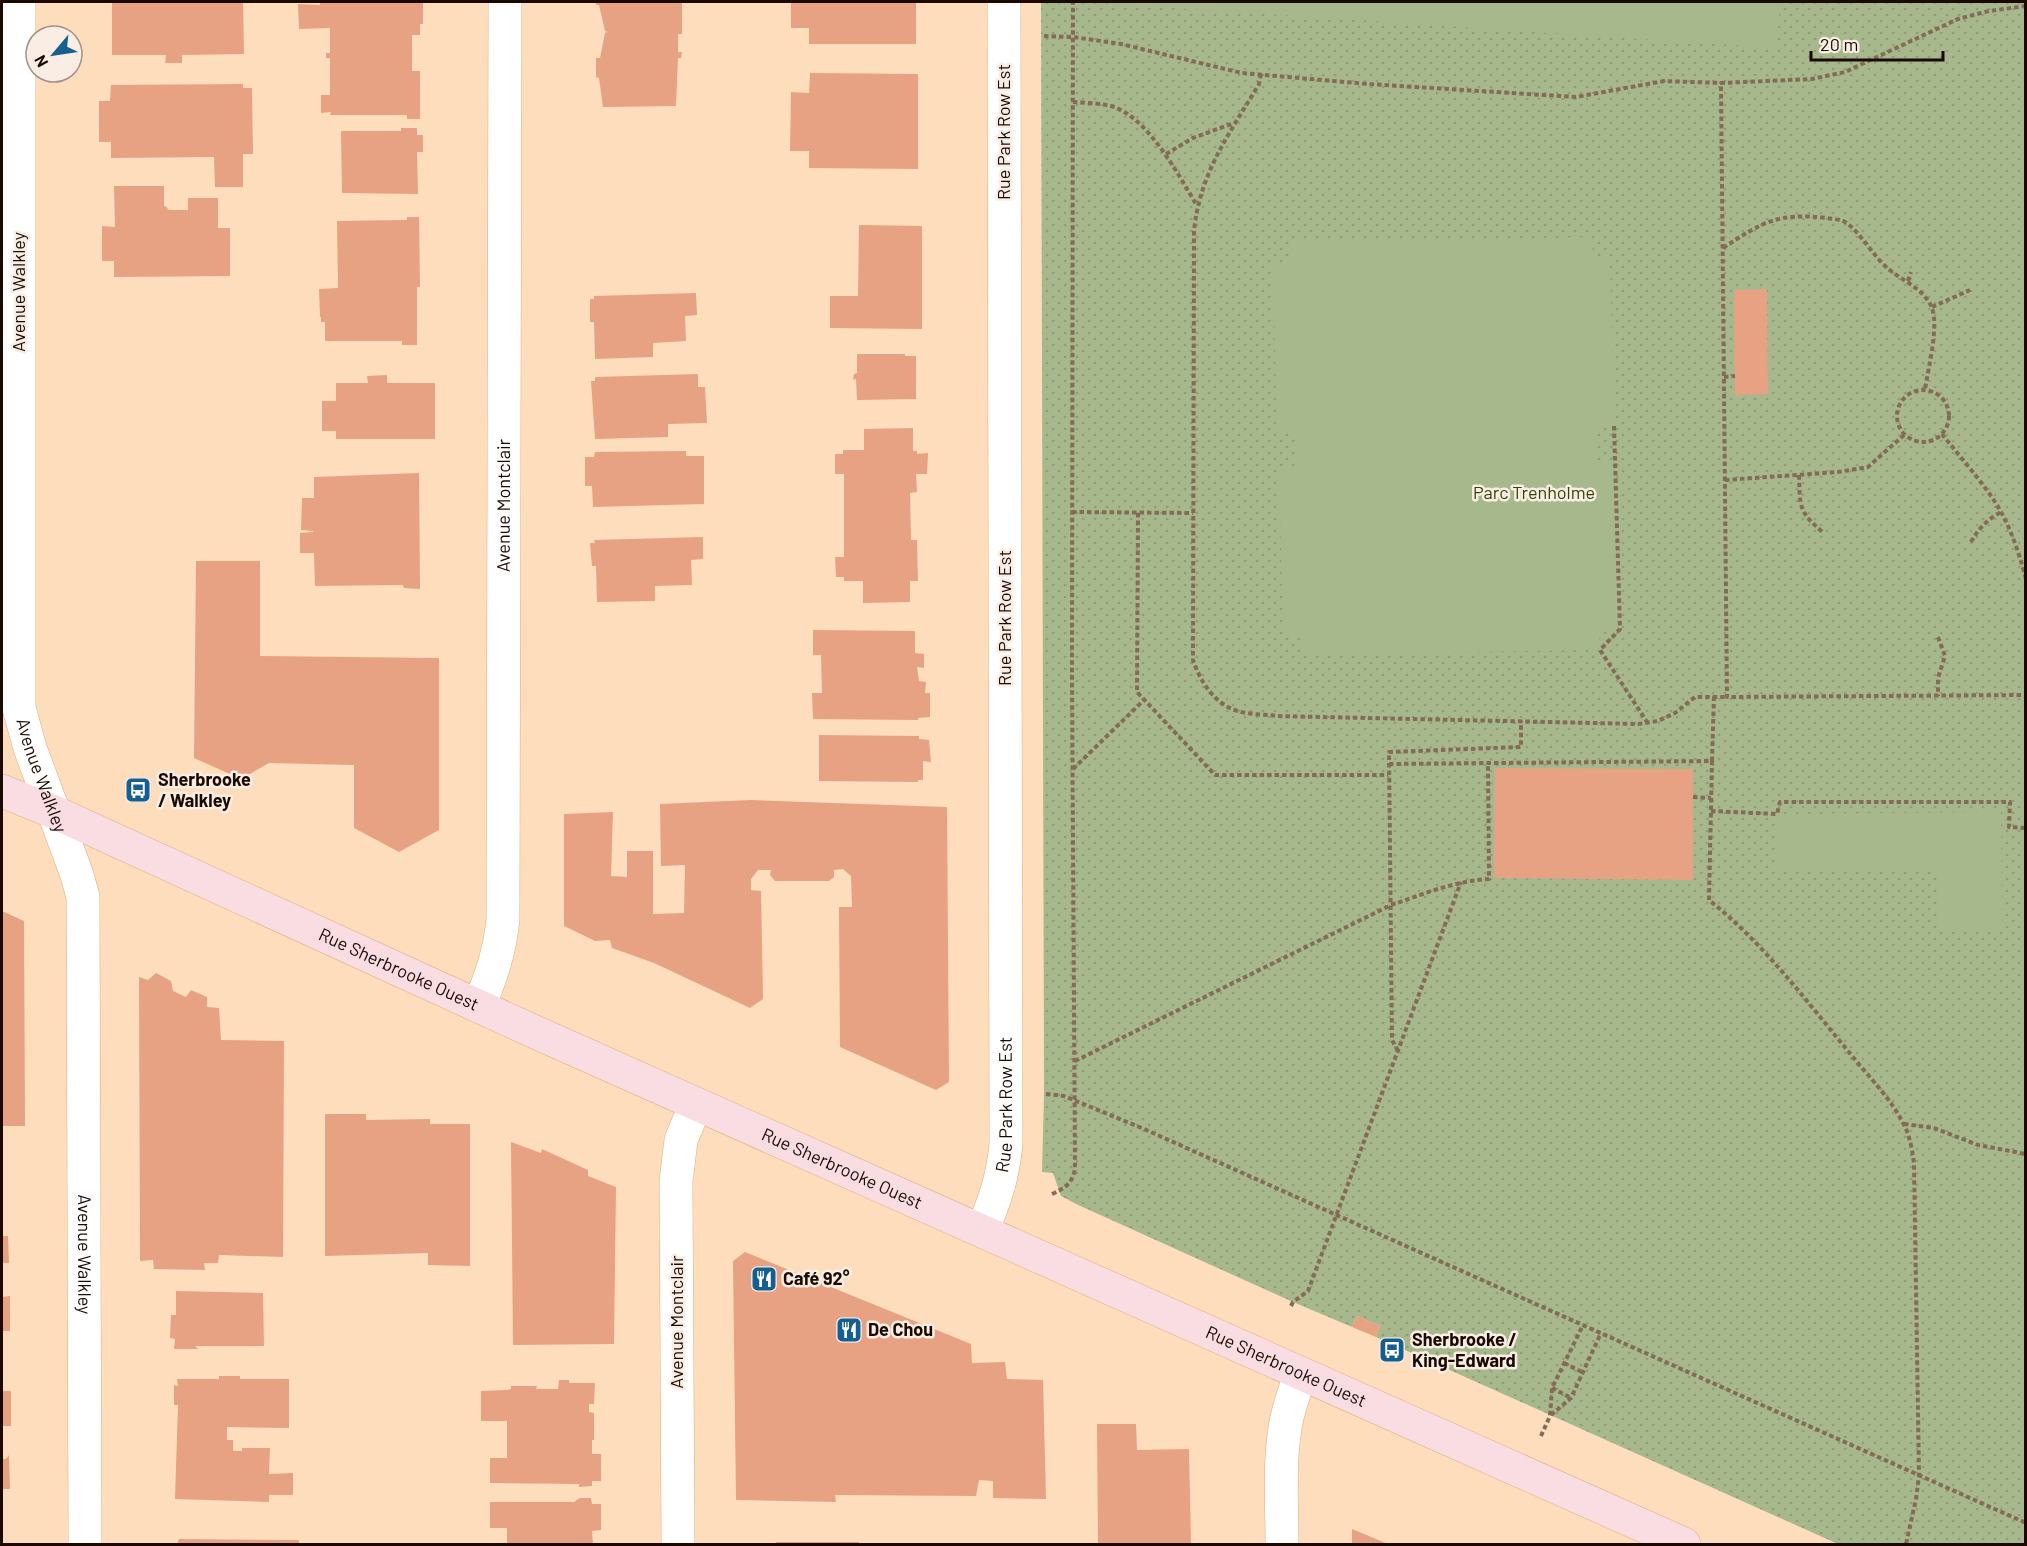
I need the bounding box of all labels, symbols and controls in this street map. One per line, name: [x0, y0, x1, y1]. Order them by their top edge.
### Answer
north arrow: [24, 24, 84, 84]
scale bar: [1811, 24, 1943, 62]
text: 20 m: [1820, 33, 1858, 55]
text: N: [30, 52, 51, 71]
street label: Rue Park Row Est: [992, 64, 1014, 200]
street label: Avenue Walkley: [7, 232, 29, 352]
street label: Avenue Montclair: [492, 438, 514, 572]
park label: Parc Trenholme: [1473, 481, 1595, 503]
street label: Rue Park Row Est: [993, 550, 1015, 686]
street label: Avenue Walkley: [12, 715, 72, 835]
place label: Sherbrooke / Walkley: [158, 768, 251, 811]
bus stop icon: Sherbrooke / Walkley: [123, 775, 153, 805]
street label: Rue Sherbrooke Ouest: [316, 923, 482, 1015]
street label: Rue Park Row Est: [990, 1037, 1016, 1174]
street label: Rue Sherbrooke Ouest: [759, 1122, 926, 1213]
street label: Avenue Walkley: [74, 1194, 96, 1314]
street label: Avenue Montclair: [665, 1255, 687, 1389]
restaurant icon: Café 92°: [749, 1264, 779, 1294]
place label: Café 92°: [783, 1267, 850, 1289]
restaurant icon: De Chou: [834, 1315, 864, 1345]
place label: De Chou: [868, 1318, 933, 1340]
street label: Rue Sherbrooke Ouest: [1203, 1320, 1370, 1411]
place label: Sherbrooke / King-Edward: [1412, 1328, 1517, 1371]
bus stop icon: Sherbrooke / King-Edward: [1377, 1335, 1407, 1365]

